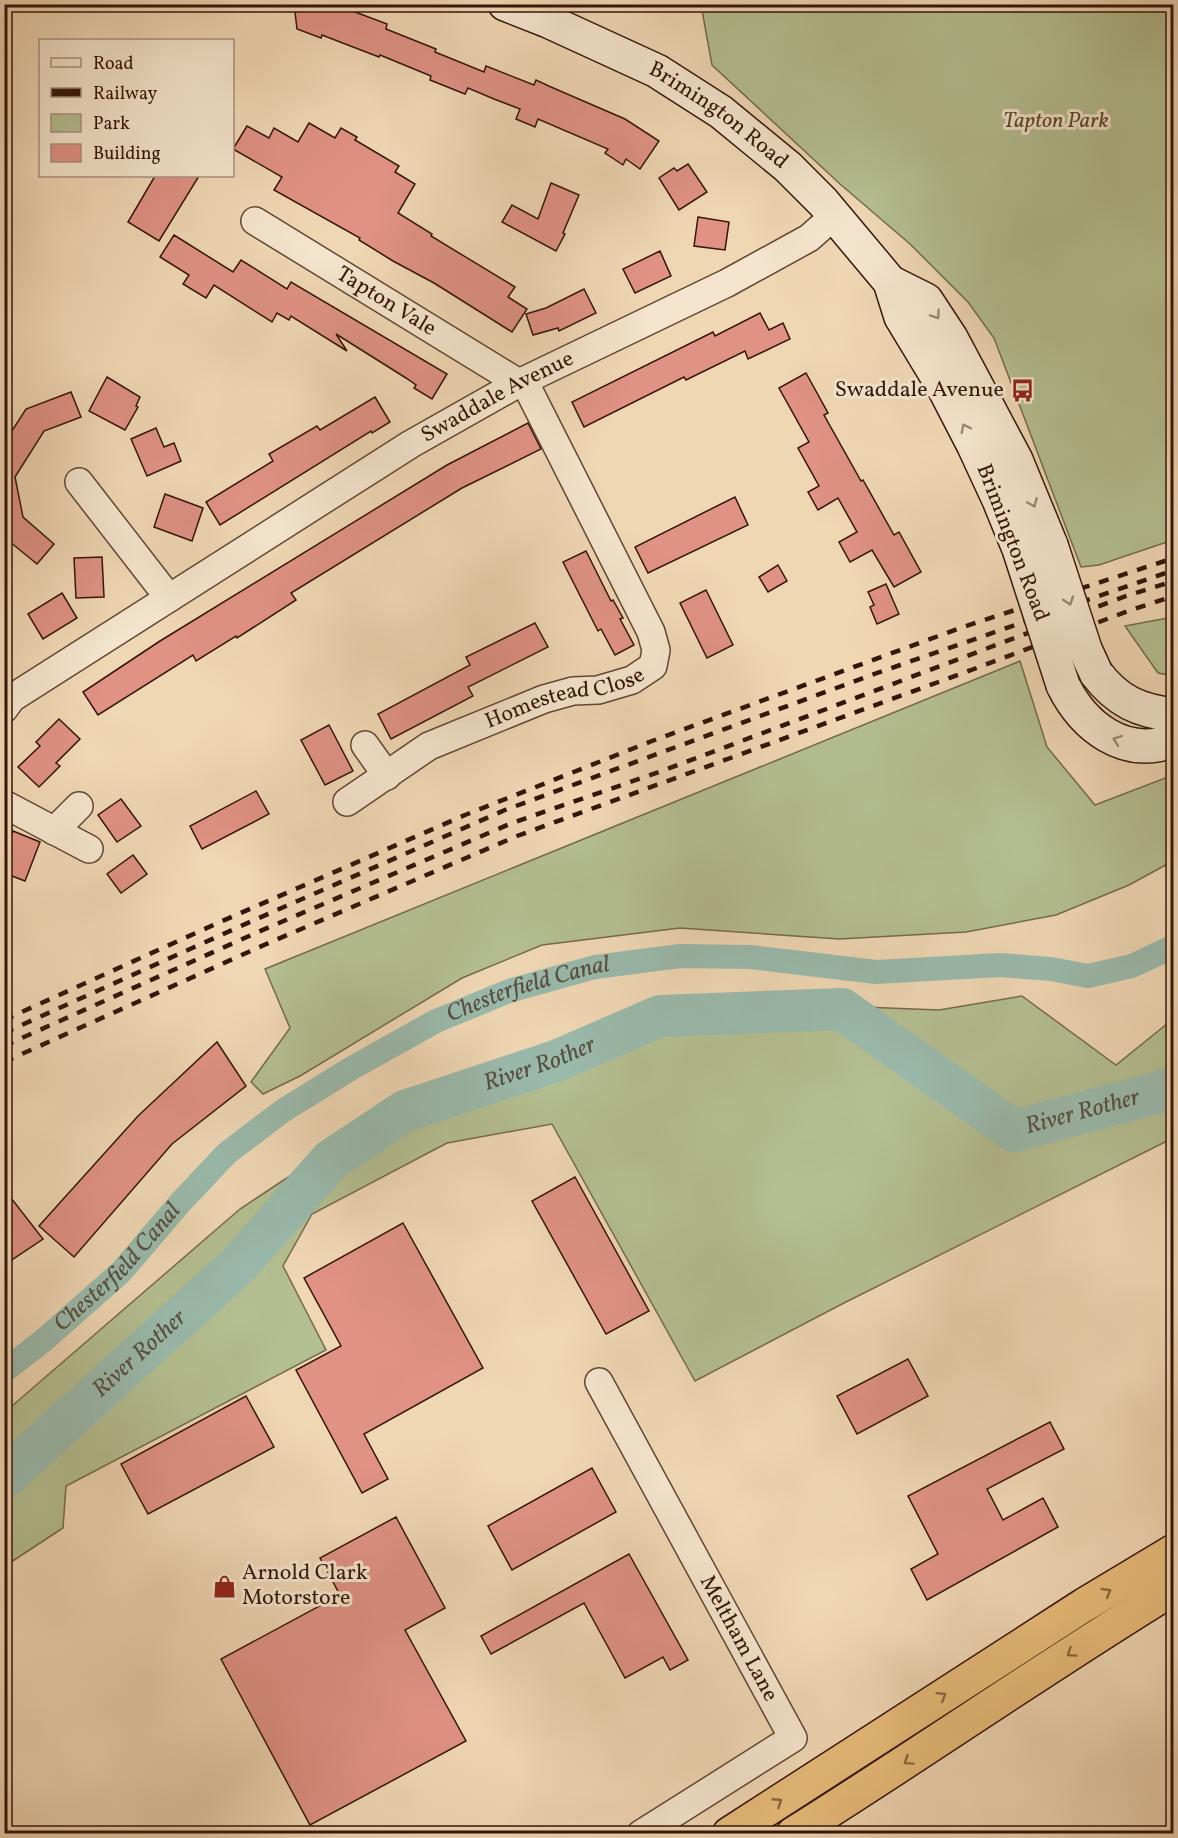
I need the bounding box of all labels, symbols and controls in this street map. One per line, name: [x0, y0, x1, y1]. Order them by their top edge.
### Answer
legend: [39, 39, 234, 177]
text: Road: [93, 52, 134, 77]
street label: Brimington Road: [644, 54, 795, 177]
text: Railway: [93, 82, 157, 107]
park label: Tapton Park: [1003, 106, 1109, 137]
text: Park: [93, 112, 130, 137]
text: Building: [93, 142, 161, 167]
street label: Tapton Vale: [330, 259, 442, 344]
one-way arrow: [929, 308, 940, 319]
street label: Swaddale Avenue: [415, 343, 579, 451]
place label: Swaddale Avenue: [835, 375, 1004, 406]
bus stop icon: Swaddale Avenue: [1009, 377, 1035, 403]
one-way arrow: [961, 423, 972, 434]
street label: Brimington Road: [968, 460, 1056, 626]
one-way arrow: [1026, 496, 1038, 507]
one-way arrow: [1062, 595, 1074, 606]
street label: Homestead Close: [480, 660, 651, 737]
one-way arrow: [1112, 734, 1122, 747]
water label: Chesterfield Canal: [441, 948, 612, 1032]
water label: River Rother: [479, 1028, 602, 1101]
water label: River Rother: [1022, 1081, 1145, 1144]
water label: Chesterfield Canal: [47, 1196, 190, 1341]
water label: River Rother: [85, 1301, 196, 1406]
place label: Arnold Clark Motorstore: [242, 1558, 368, 1614]
street label: Meltham Lane: [692, 1570, 786, 1707]
shop icon: Arnold Clark Motorstore: [211, 1573, 237, 1599]
one-way arrow: [1101, 1587, 1111, 1599]
one-way arrow: [1066, 1645, 1077, 1656]
one-way arrow: [935, 1692, 946, 1703]
one-way arrow: [904, 1753, 914, 1765]
one-way arrow: [772, 1797, 782, 1809]

